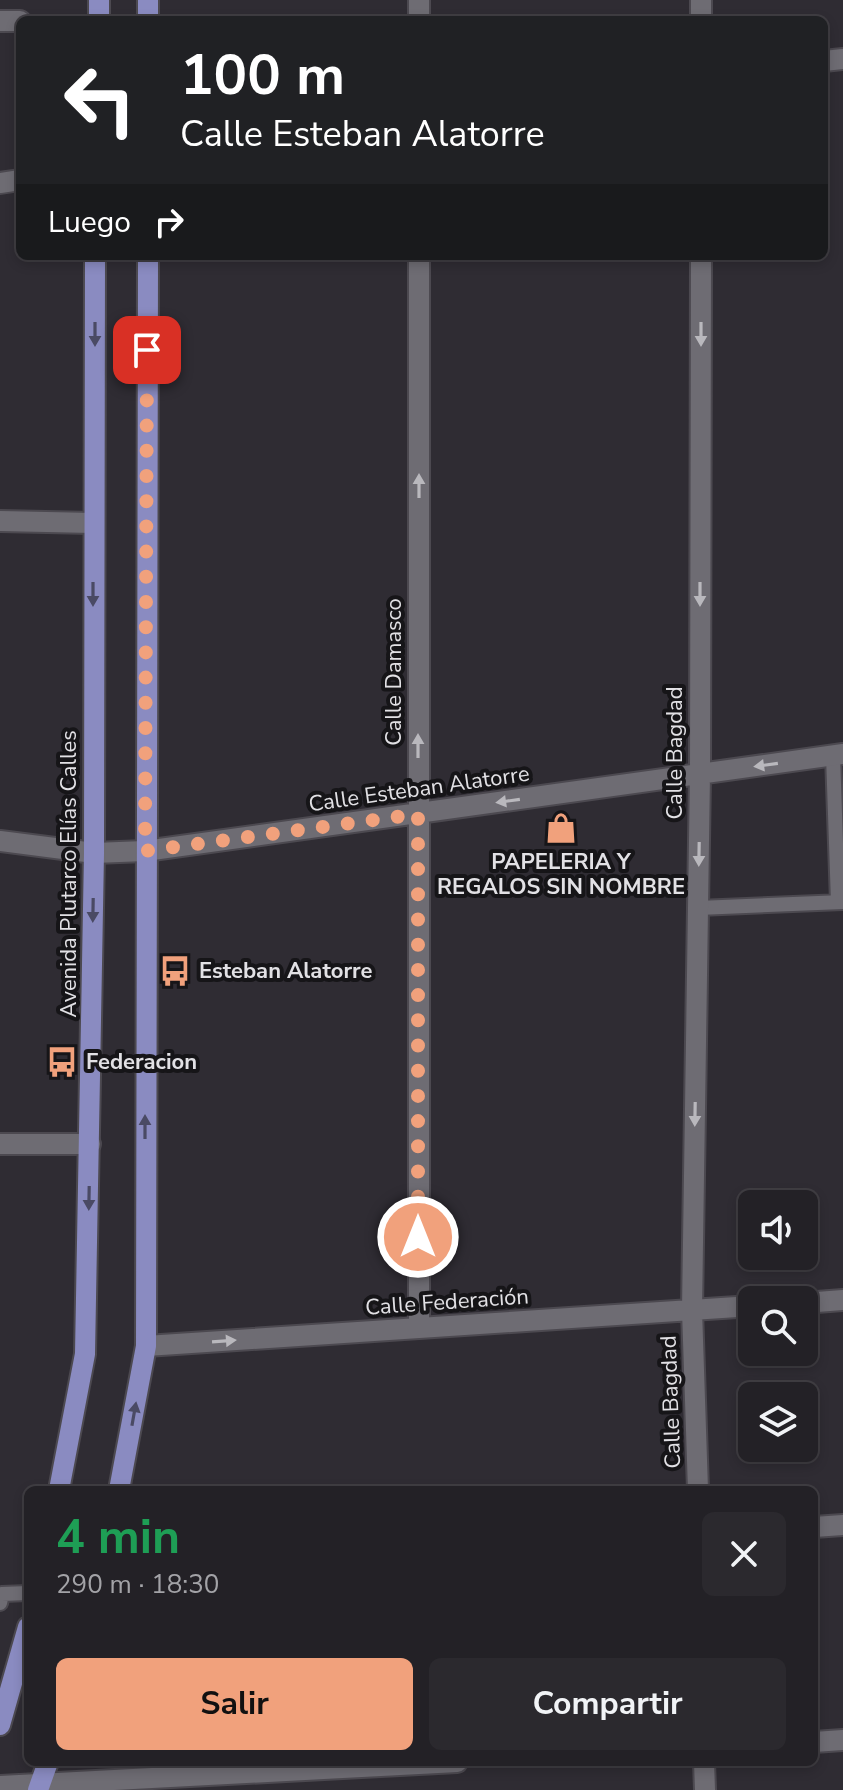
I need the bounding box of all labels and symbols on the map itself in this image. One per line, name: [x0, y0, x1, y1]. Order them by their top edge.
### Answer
pin: [113, 316, 181, 384]
one-way arrow: [89, 322, 101, 347]
one-way arrow: [695, 322, 707, 347]
one-way arrow: [413, 473, 425, 498]
one-way arrow: [87, 582, 99, 607]
one-way arrow: [694, 582, 706, 607]
street label: Calle Damasco: [379, 598, 409, 746]
street label: Calle Bagdad: [660, 686, 690, 820]
street label: Avenida Plutarco Elías Calles: [54, 730, 84, 1018]
one-way arrow: [412, 733, 424, 758]
street label: Calle Esteban Alatorre: [307, 759, 531, 819]
one-way arrow: [753, 759, 778, 772]
one-way arrow: [495, 795, 520, 808]
shop icon: PAPELERIA Y REGALOS SIN NOMBRE: [544, 811, 578, 845]
one-way arrow: [692, 842, 705, 867]
place label: PAPELERIA Y REGALOS SIN NOMBRE: [437, 847, 685, 902]
one-way arrow: [87, 898, 99, 923]
bus stop icon: Esteban Alatorre: [158, 954, 192, 988]
place label: Esteban Alatorre: [199, 956, 372, 986]
bus stop icon: Federacion: [45, 1045, 79, 1079]
place label: Federacion: [86, 1047, 197, 1077]
one-way arrow: [689, 1102, 701, 1127]
one-way arrow: [139, 1114, 151, 1139]
one-way arrow: [83, 1186, 95, 1211]
position arrow: [376, 1195, 460, 1279]
street label: Calle Federación: [364, 1281, 530, 1323]
one-way arrow: [212, 1334, 237, 1347]
street label: Calle Bagdad: [654, 1335, 688, 1469]
one-way arrow: [128, 1401, 141, 1426]

